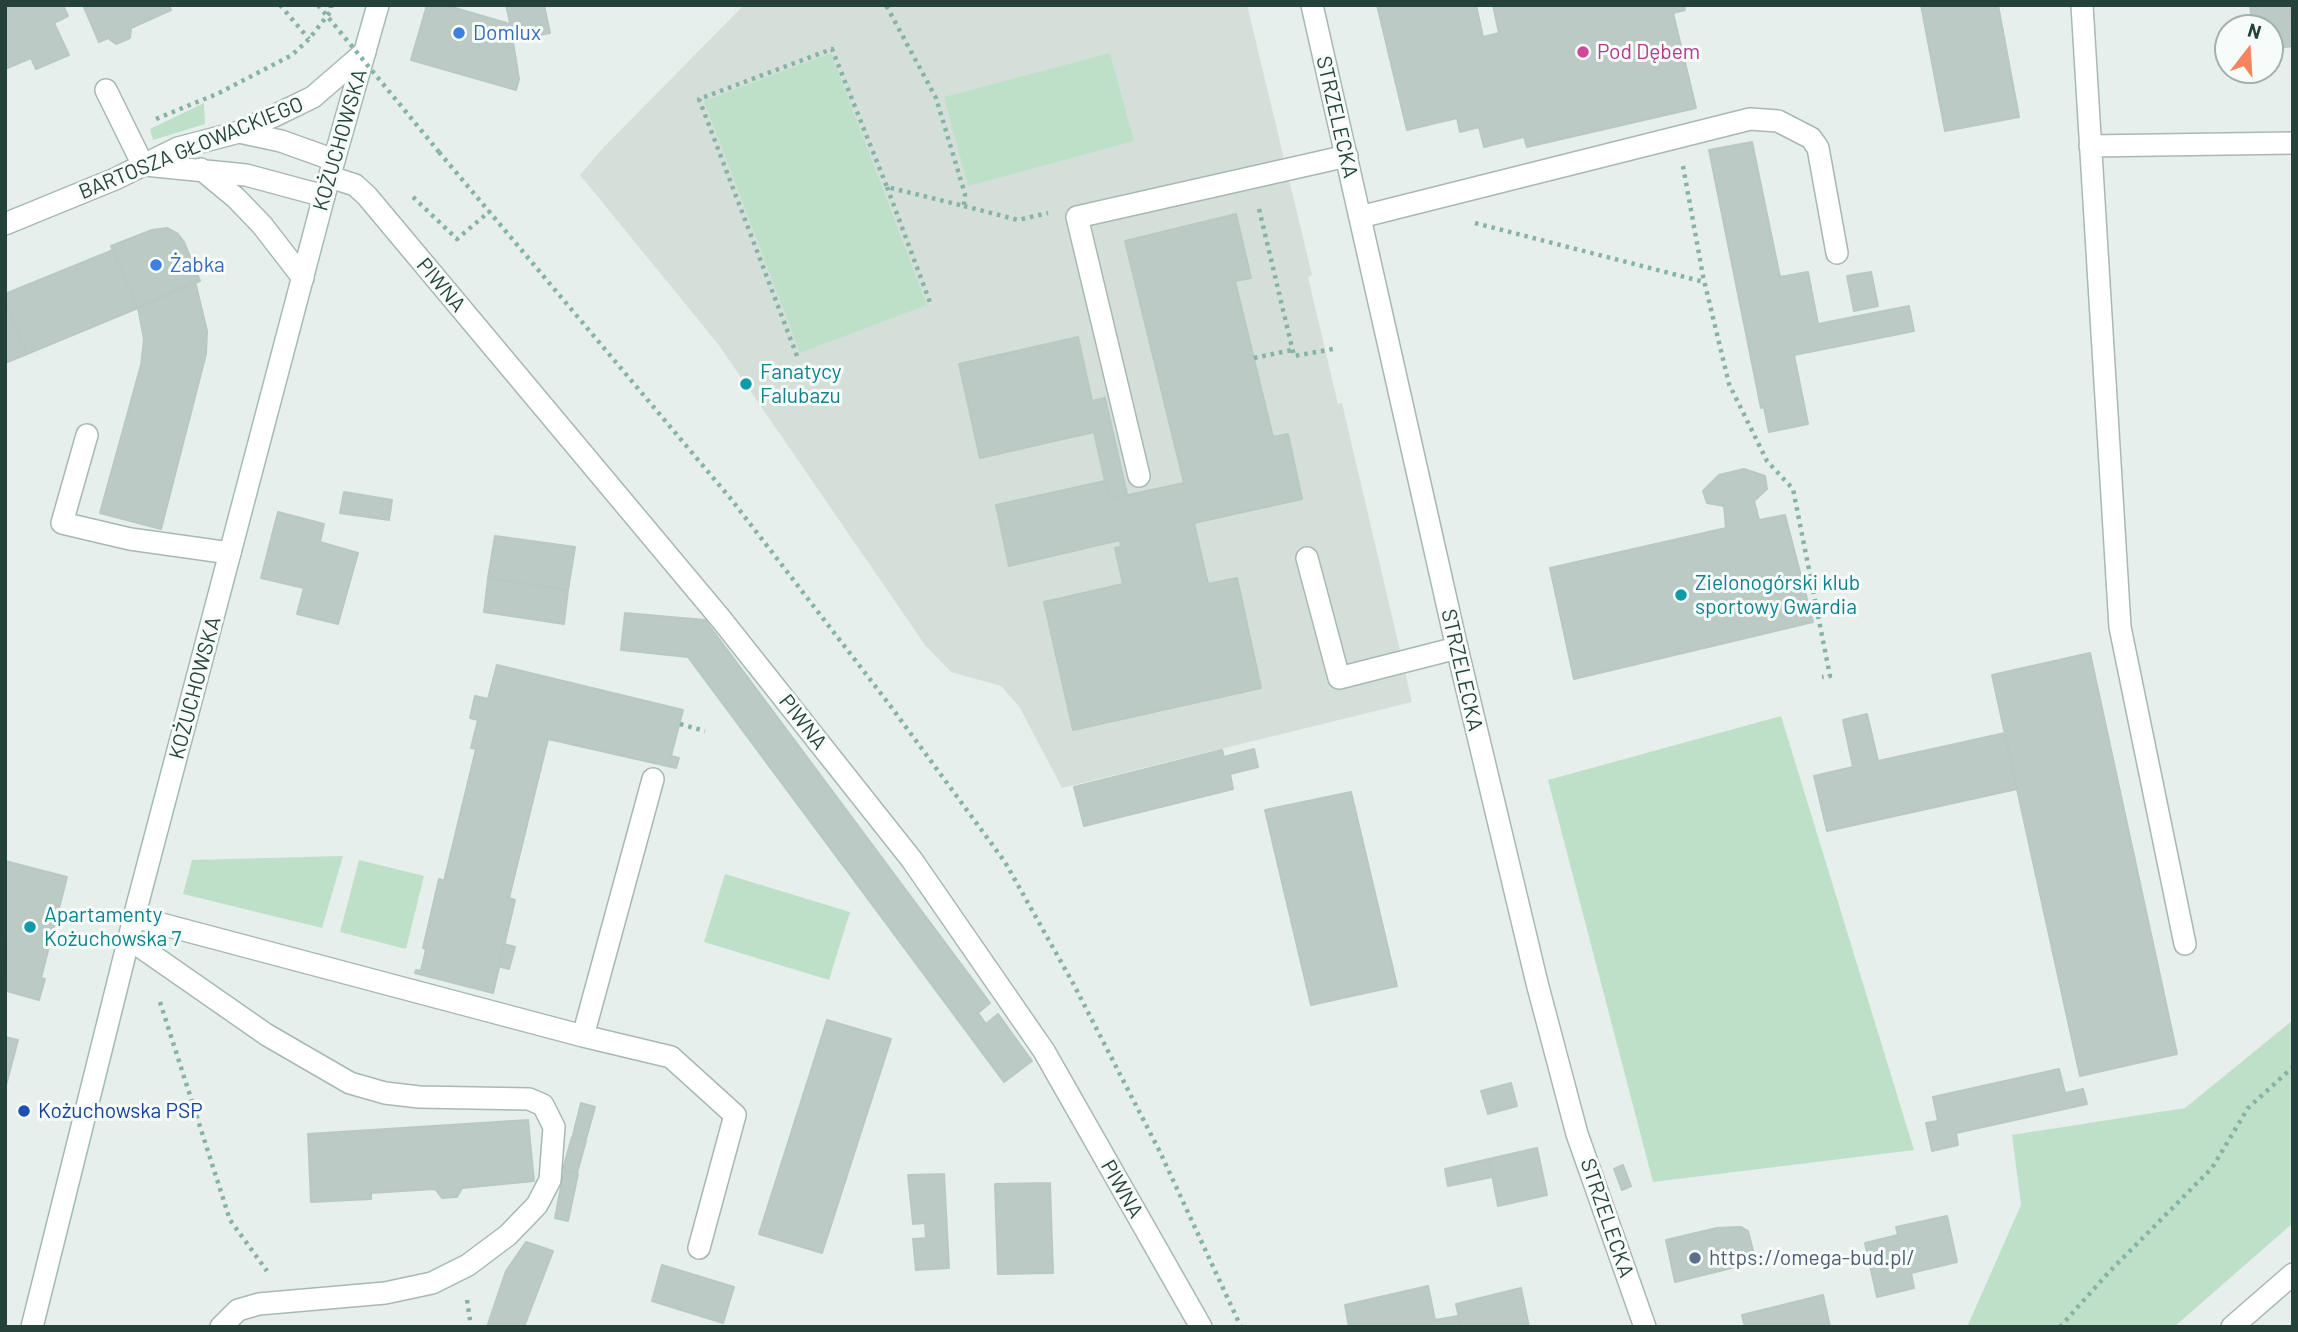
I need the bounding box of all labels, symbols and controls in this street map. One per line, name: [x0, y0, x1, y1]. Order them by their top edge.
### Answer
north arrow: [2214, 14, 2284, 84]
text: N: [2245, 18, 2264, 43]
place label: Domlux: [473, 20, 541, 46]
marker: Domlux: [451, 25, 467, 41]
place label: Pod Dębem: [1597, 39, 1700, 65]
marker: Pod Dębem: [1575, 44, 1591, 60]
street label: STRZELECKA: [1311, 54, 1363, 180]
street label: KOŻUCHOWSKA: [308, 66, 372, 214]
street label: BARTOSZA GŁOWACKIEGO: [75, 91, 307, 205]
place label: Żabka: [170, 252, 225, 278]
street label: PIWNA: [411, 253, 471, 317]
marker: Żabka: [148, 257, 164, 273]
place label: Fanatycy Falubazu: [760, 359, 841, 409]
marker: Fanatycy Falubazu: [738, 376, 754, 392]
place label: Zielonogórski klub sportowy Gwardia: [1695, 570, 1860, 620]
marker: Zielonogórski klub sportowy Gwardia: [1673, 587, 1689, 603]
street label: STRZELECKA: [1436, 607, 1488, 733]
street label: KOŻUCHOWSKA: [164, 614, 226, 762]
street label: PIWNA: [774, 689, 832, 755]
place label: Apartamenty Kożuchowska 7: [44, 902, 181, 952]
marker: Apartamenty Kożuchowska 7: [22, 919, 38, 935]
place label: Kożuchowska PSP: [38, 1098, 203, 1124]
marker: Kożuchowska PSP: [16, 1103, 32, 1119]
street label: PIWNA: [1095, 1155, 1149, 1223]
street label: STRZELECKA: [1575, 1155, 1639, 1281]
place label: https://omega-bud.pl/: [1709, 1245, 1915, 1271]
marker: https://omega-bud.pl/: [1687, 1250, 1703, 1266]

